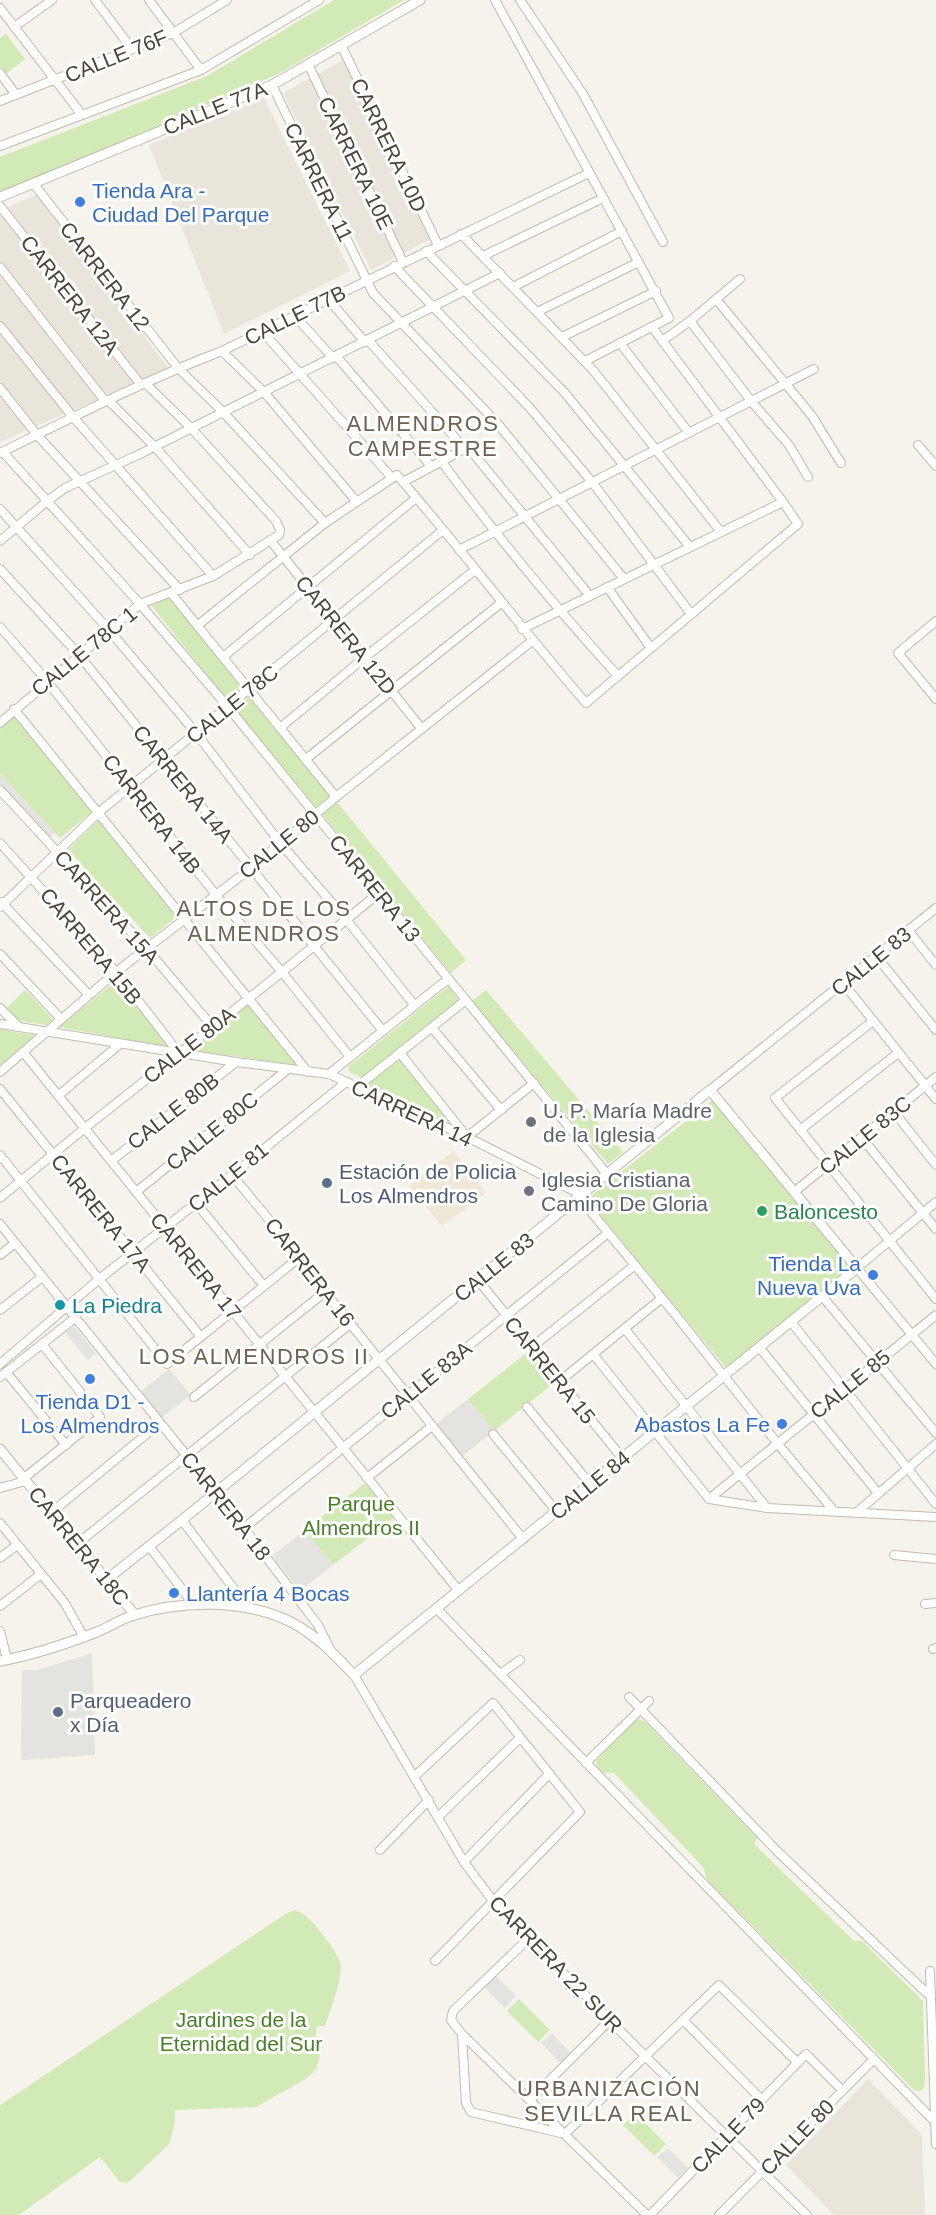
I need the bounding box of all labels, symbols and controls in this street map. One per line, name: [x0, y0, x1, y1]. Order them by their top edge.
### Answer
street label: CALLE 76F: [61, 25, 171, 87]
street label: CARRERA 10D: [347, 74, 431, 216]
street label: CALLE 77A: [160, 77, 270, 139]
street label: CARRERA 10E: [314, 93, 398, 233]
street label: CARRERA 11: [280, 119, 358, 245]
place label: Tienda Ara - Ciudad Del Parque: [92, 179, 269, 226]
marker: Tienda Ara - Ciudad Del Parque: [73, 195, 87, 209]
street label: CARRERA 12: [56, 217, 154, 335]
street label: CARRERA 12A: [16, 231, 124, 359]
street label: CALLE 77B: [241, 281, 349, 349]
district label: ALMENDROS CAMPESTRE: [347, 411, 499, 461]
street label: CARRERA 12D: [291, 571, 401, 699]
street label: CALLE 78C 1: [27, 602, 141, 700]
street label: CALLE 78C: [182, 660, 282, 748]
street label: CARRERA 14A: [129, 721, 237, 847]
street label: CARRERA 14B: [98, 750, 206, 878]
street label: CALLE 80: [235, 805, 323, 883]
street label: CARRERA 13: [325, 830, 425, 946]
street label: CARRERA 15A: [50, 846, 164, 968]
street label: CARRERA 15B: [36, 883, 146, 1009]
district label: ALTOS DE LOS ALMENDROS: [177, 896, 351, 946]
street label: CALLE 83: [827, 922, 915, 1000]
street label: CALLE 80A: [139, 1002, 239, 1088]
street label: CALLE 80B: [123, 1068, 223, 1154]
street label: CARRERA 14: [348, 1075, 476, 1151]
street label: CALLE 80C: [162, 1087, 262, 1175]
street label: CALLE 83C: [815, 1091, 915, 1179]
place label: U. P. María Madre de la Iglesia: [543, 1099, 712, 1146]
marker: U. P. María Madre de la Iglesia: [524, 1115, 538, 1129]
street label: CALLE 81: [184, 1138, 272, 1216]
street label: CARRERA 17A: [47, 1150, 155, 1276]
place label: Estación de Policia Los Almendros: [339, 1160, 517, 1207]
place label: Iglesia Cristiana Camino De Gloria: [541, 1168, 708, 1215]
marker: Estación de Policia Los Almendros: [320, 1176, 334, 1190]
marker: Iglesia Cristiana Camino De Gloria: [522, 1184, 536, 1198]
place label: Baloncesto: [774, 1200, 878, 1223]
marker: Baloncesto: [755, 1204, 769, 1218]
street label: CARRERA 17: [146, 1208, 246, 1324]
street label: CARRERA 16: [261, 1213, 359, 1331]
street label: CALLE 83: [450, 1228, 538, 1306]
place label: Tienda La Nueva Uva: [757, 1252, 861, 1299]
marker: Tienda La Nueva Uva: [866, 1268, 880, 1282]
place label: La Piedra: [72, 1294, 162, 1317]
marker: La Piedra: [53, 1298, 67, 1312]
street label: CARRERA 15: [500, 1312, 600, 1428]
street label: CALLE 83A: [376, 1337, 476, 1423]
district label: LOS ALMENDROS II: [139, 1344, 369, 1369]
street label: CALLE 85: [806, 1345, 894, 1423]
marker: Tienda D1 - Los Almendros: [83, 1372, 97, 1386]
place label: Tienda D1 - Los Almendros: [21, 1390, 159, 1437]
place label: Abastos La Fe: [635, 1413, 770, 1436]
marker: Abastos La Fe: [775, 1417, 789, 1431]
street label: CALLE 84: [546, 1446, 635, 1524]
street label: CARRERA 18: [177, 1447, 275, 1565]
street label: CARRERA 18C: [24, 1482, 134, 1610]
park label: Parque Almendros II: [302, 1492, 420, 1539]
place label: Llantería 4 Bocas: [186, 1582, 349, 1605]
marker: Llantería 4 Bocas: [167, 1586, 181, 1600]
place label: Parqueadero x Día: [70, 1689, 191, 1736]
marker: Parqueadero x Día: [51, 1705, 65, 1719]
street label: CARRERA 22 SUR: [485, 1891, 627, 2037]
park label: Jardines de la Eternidad del Sur: [160, 2008, 322, 2055]
district label: URBANIZACIÓN SEVILLA REAL: [517, 2076, 701, 2126]
street label: CALLE 79: [686, 2093, 770, 2177]
street label: CALLE 80: [755, 2095, 839, 2179]

